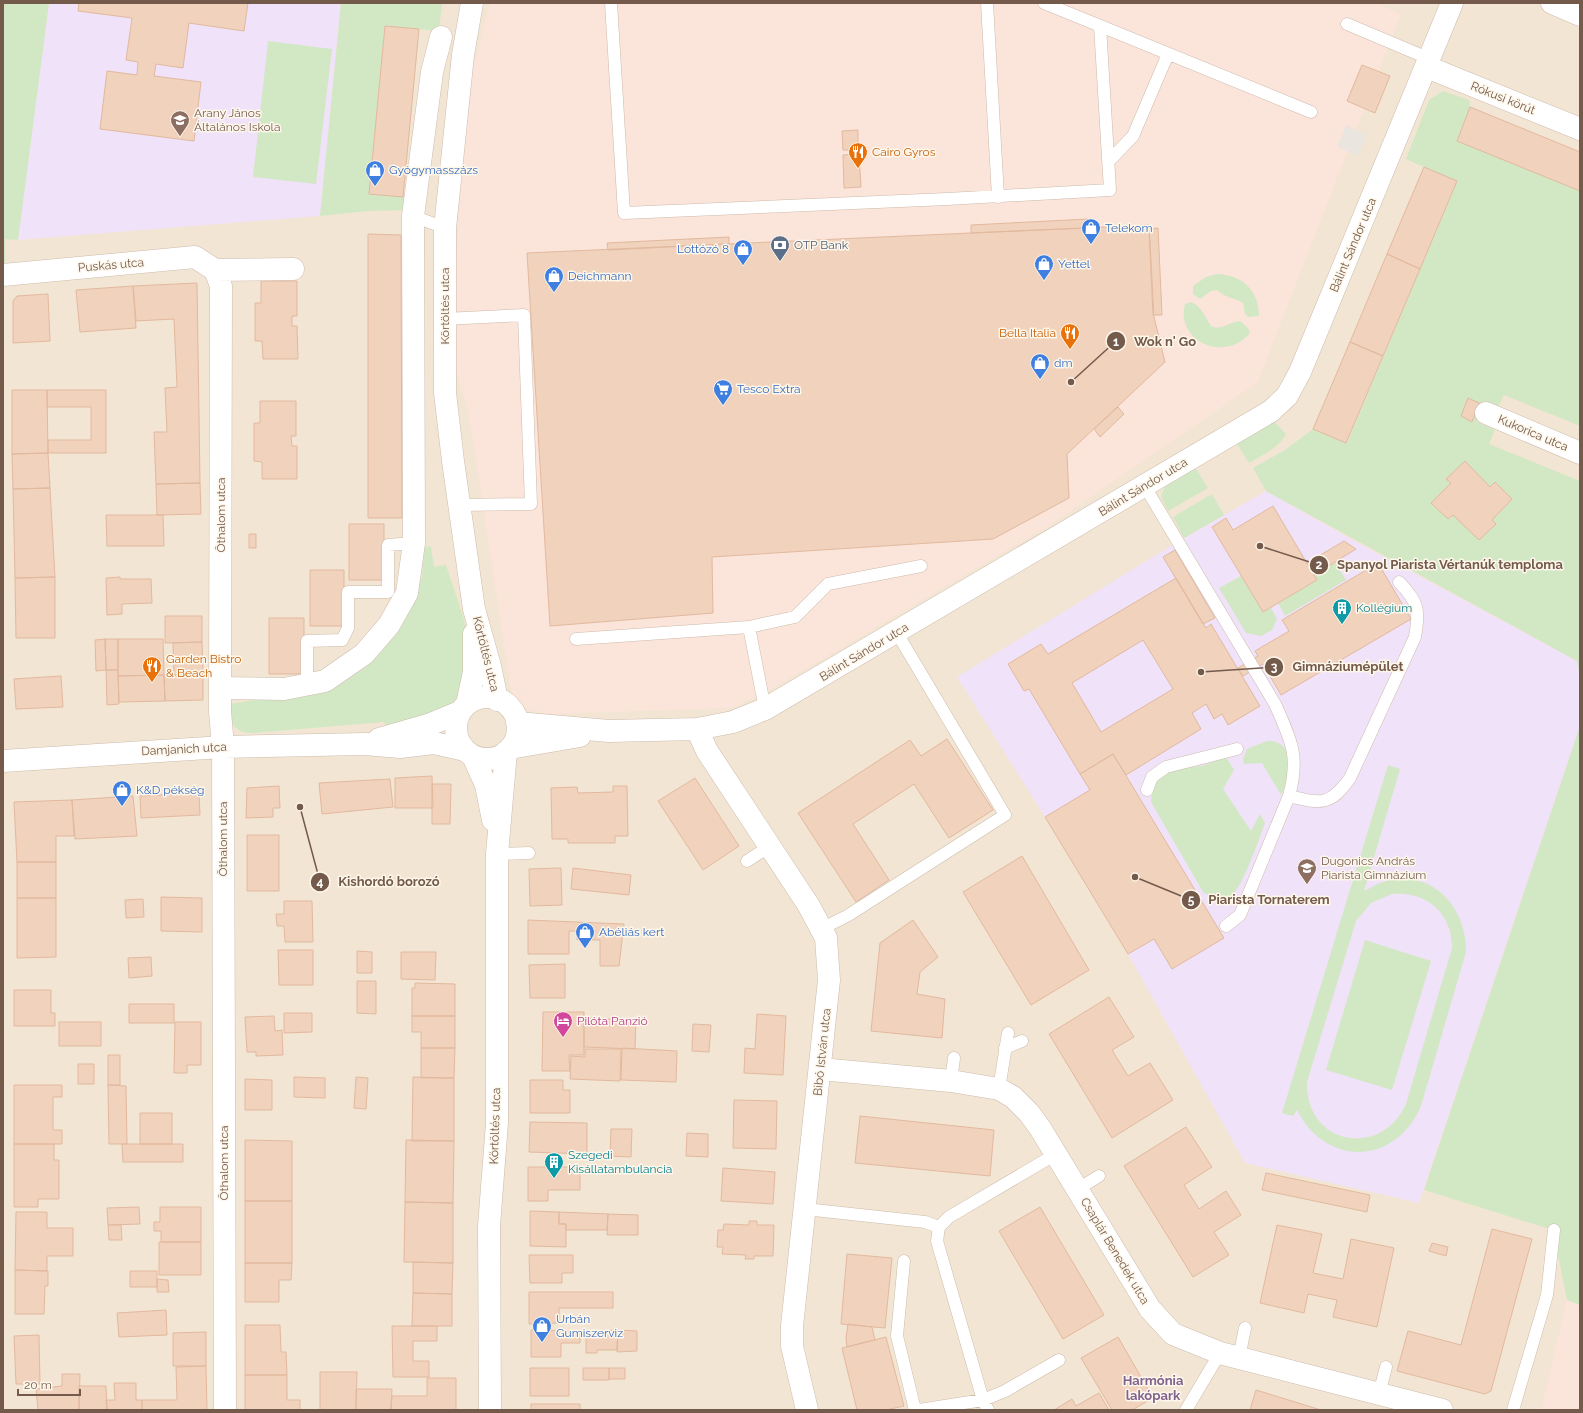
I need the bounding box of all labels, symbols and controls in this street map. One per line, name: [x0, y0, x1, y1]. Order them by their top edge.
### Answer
street label: Rókusi körút: [1469, 79, 1537, 117]
place label: Arany János Általános Iskola: [194, 106, 280, 134]
school or university icon: Arany János Általános Iskola: [169, 109, 191, 137]
restaurant icon: Cairo Gyros: [847, 141, 869, 169]
place label: Cairo Gyros: [872, 145, 936, 159]
shop icon: Gyógymasszázs: [364, 159, 386, 187]
place label: Gyógymasszázs: [389, 163, 478, 177]
street label: Bálint Sándor utca: [1327, 196, 1379, 294]
shop icon: Telekom: [1080, 217, 1102, 245]
place label: Telekom: [1105, 221, 1153, 235]
bank icon: OTP Bank: [769, 234, 791, 262]
shop icon: Lottózó 8: [732, 238, 754, 266]
place label: OTP Bank: [794, 238, 849, 252]
place label: Lottózó 8: [677, 242, 729, 256]
shop icon: Yettel: [1033, 253, 1055, 281]
street label: Puskás utca: [77, 255, 145, 275]
place label: Yettel: [1058, 257, 1091, 271]
shop icon: Deichmann: [543, 265, 565, 293]
street label: Körtöltés utca: [438, 267, 452, 345]
place label: Deichmann: [568, 269, 631, 283]
restaurant icon: Bella Italia: [1059, 322, 1081, 350]
place label: Bella Italia: [999, 326, 1056, 340]
callout: Wok n' Go: [1106, 329, 1204, 354]
text: Wok n' Go: [1134, 334, 1196, 349]
text: 1: [1113, 335, 1119, 349]
shop icon: dm: [1029, 352, 1051, 380]
place label: dm: [1054, 356, 1073, 370]
supermarket icon: Tesco Extra: [712, 378, 734, 406]
place label: Tesco Extra: [737, 382, 801, 396]
street label: Kukorica utca: [1496, 412, 1570, 454]
street label: Bálint Sándor utca: [1096, 455, 1190, 519]
street label: Öthalom utca: [214, 477, 228, 553]
callout: Spanyol Piarista Vértanúk temploma: [1309, 552, 1571, 577]
text: Spanyol Piarista Vértanúk temploma: [1337, 557, 1563, 572]
text: 2: [1316, 558, 1323, 572]
building icon: Kollégium: [1331, 597, 1353, 625]
place label: Kollégium: [1356, 601, 1412, 615]
street label: Körtöltés utca: [470, 615, 502, 693]
street label: Bálint Sándor utca: [817, 620, 911, 684]
place label: Garden Bistro & Beach: [166, 652, 241, 680]
callout: Gimnáziumépület: [1264, 654, 1411, 679]
restaurant icon: Garden Bistro & Beach: [141, 655, 163, 683]
text: Gimnáziumépület: [1293, 659, 1403, 674]
text: 3: [1271, 660, 1278, 674]
street label: Damjanich utca: [141, 740, 227, 758]
shop icon: K&D pékség: [111, 779, 133, 807]
place label: K&D pékség: [136, 783, 204, 797]
street label: Öthalom utca: [216, 801, 230, 877]
place label: Dugonics András Piarista Gimnázium: [1321, 854, 1426, 882]
school or university icon: Dugonics András Piarista Gimnázium: [1296, 857, 1318, 885]
callout: Kishordó borozó: [310, 869, 447, 894]
text: Kishordó borozó: [338, 874, 440, 889]
text: 4: [317, 875, 324, 889]
callout: Piarista Tornaterem: [1181, 887, 1338, 912]
text: Piarista Tornaterem: [1208, 892, 1330, 907]
text: 5: [1188, 893, 1195, 907]
shop icon: Abéliás kert: [574, 921, 596, 949]
place label: Abéliás kert: [599, 925, 664, 939]
street label: Bibó István utca: [810, 1008, 834, 1096]
hotel icon: Pilóta Panzió: [552, 1010, 574, 1038]
place label: Pilóta Panzió: [577, 1014, 648, 1028]
street label: Körtöltés utca: [487, 1087, 503, 1165]
street label: Öthalom utca: [217, 1125, 231, 1201]
place label: Szegedi Kisállatambulancia: [568, 1148, 672, 1176]
building icon: Szegedi Kisállatambulancia: [543, 1151, 565, 1179]
street label: Csaplár Benedek utca: [1078, 1195, 1152, 1307]
place label: Urbán Gumiszerviz: [556, 1312, 623, 1340]
shop icon: Urbán Gumiszerviz: [531, 1315, 553, 1343]
scale bar: [18, 1371, 80, 1397]
district label: Harmónia lakópark: [1123, 1373, 1184, 1403]
text: 20 m: [24, 1378, 52, 1392]

